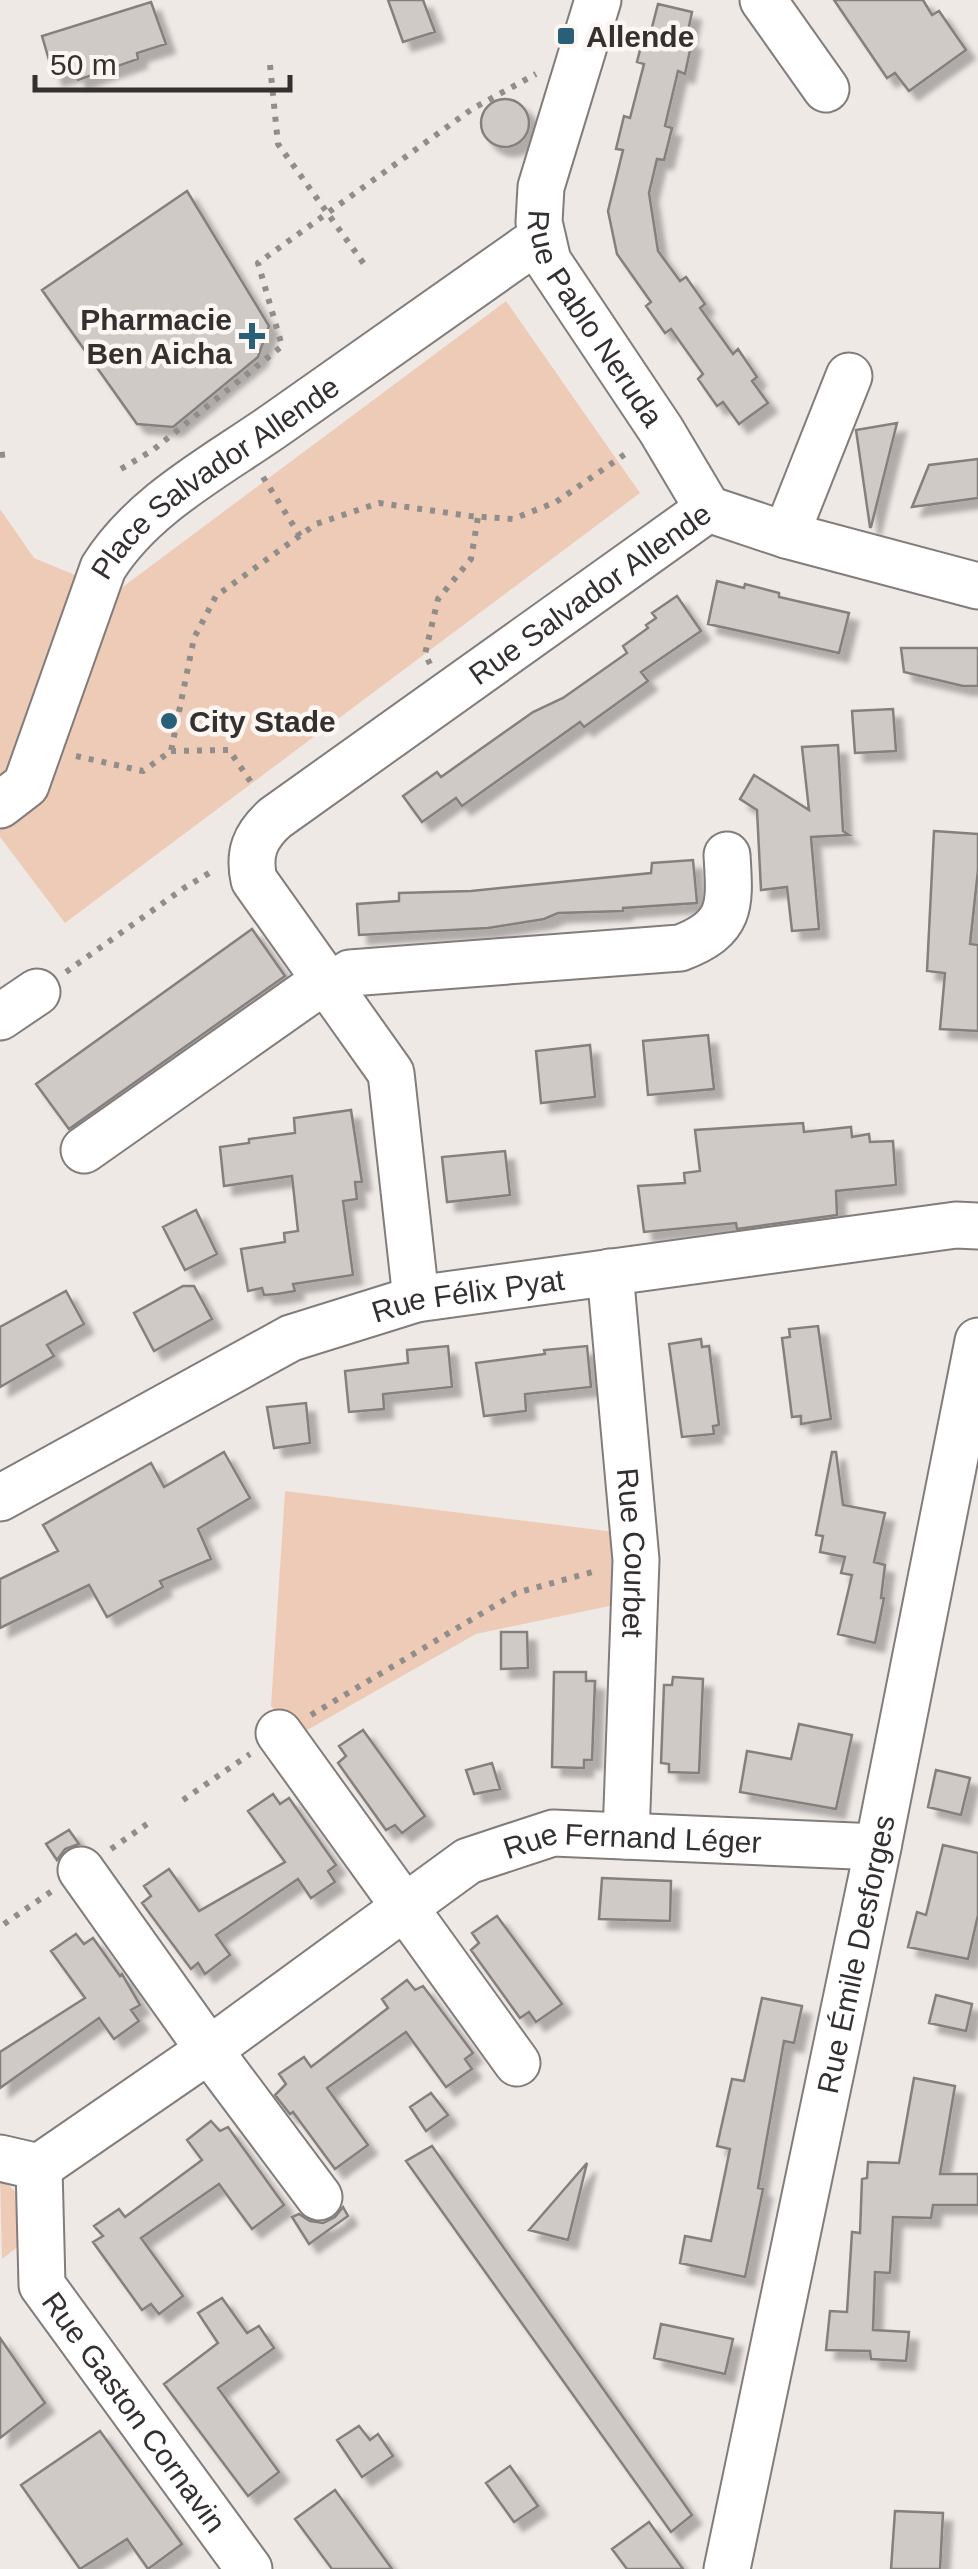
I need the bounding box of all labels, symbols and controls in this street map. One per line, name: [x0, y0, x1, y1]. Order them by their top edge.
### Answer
place label: Allende: [586, 20, 694, 53]
marker: Allende: [555, 25, 577, 47]
scale bar: [35, 30, 290, 92]
text: 50 m: [50, 48, 117, 81]
street label: Rue Pablo Neruda: [522, 209, 670, 432]
place label: Pharmacie Ben Aicha: [80, 303, 232, 370]
marker: Pharmacie Ben Aicha: [241, 325, 263, 347]
street label: Place Salvador Allende: [84, 369, 345, 585]
street label: Rue Salvador Allende: [463, 496, 717, 691]
place label: City Stade: [189, 705, 336, 738]
marker: City Stade: [158, 710, 180, 732]
street label: Rue Félix Pyat: [368, 1262, 567, 1328]
street label: Rue Courbet: [611, 1467, 653, 1639]
street label: Rue Émile Desforges: [810, 1812, 900, 2096]
street label: Rue Fernand Léger: [499, 1816, 762, 1865]
street label: Rue Gaston Cornavin: [36, 2286, 233, 2538]

